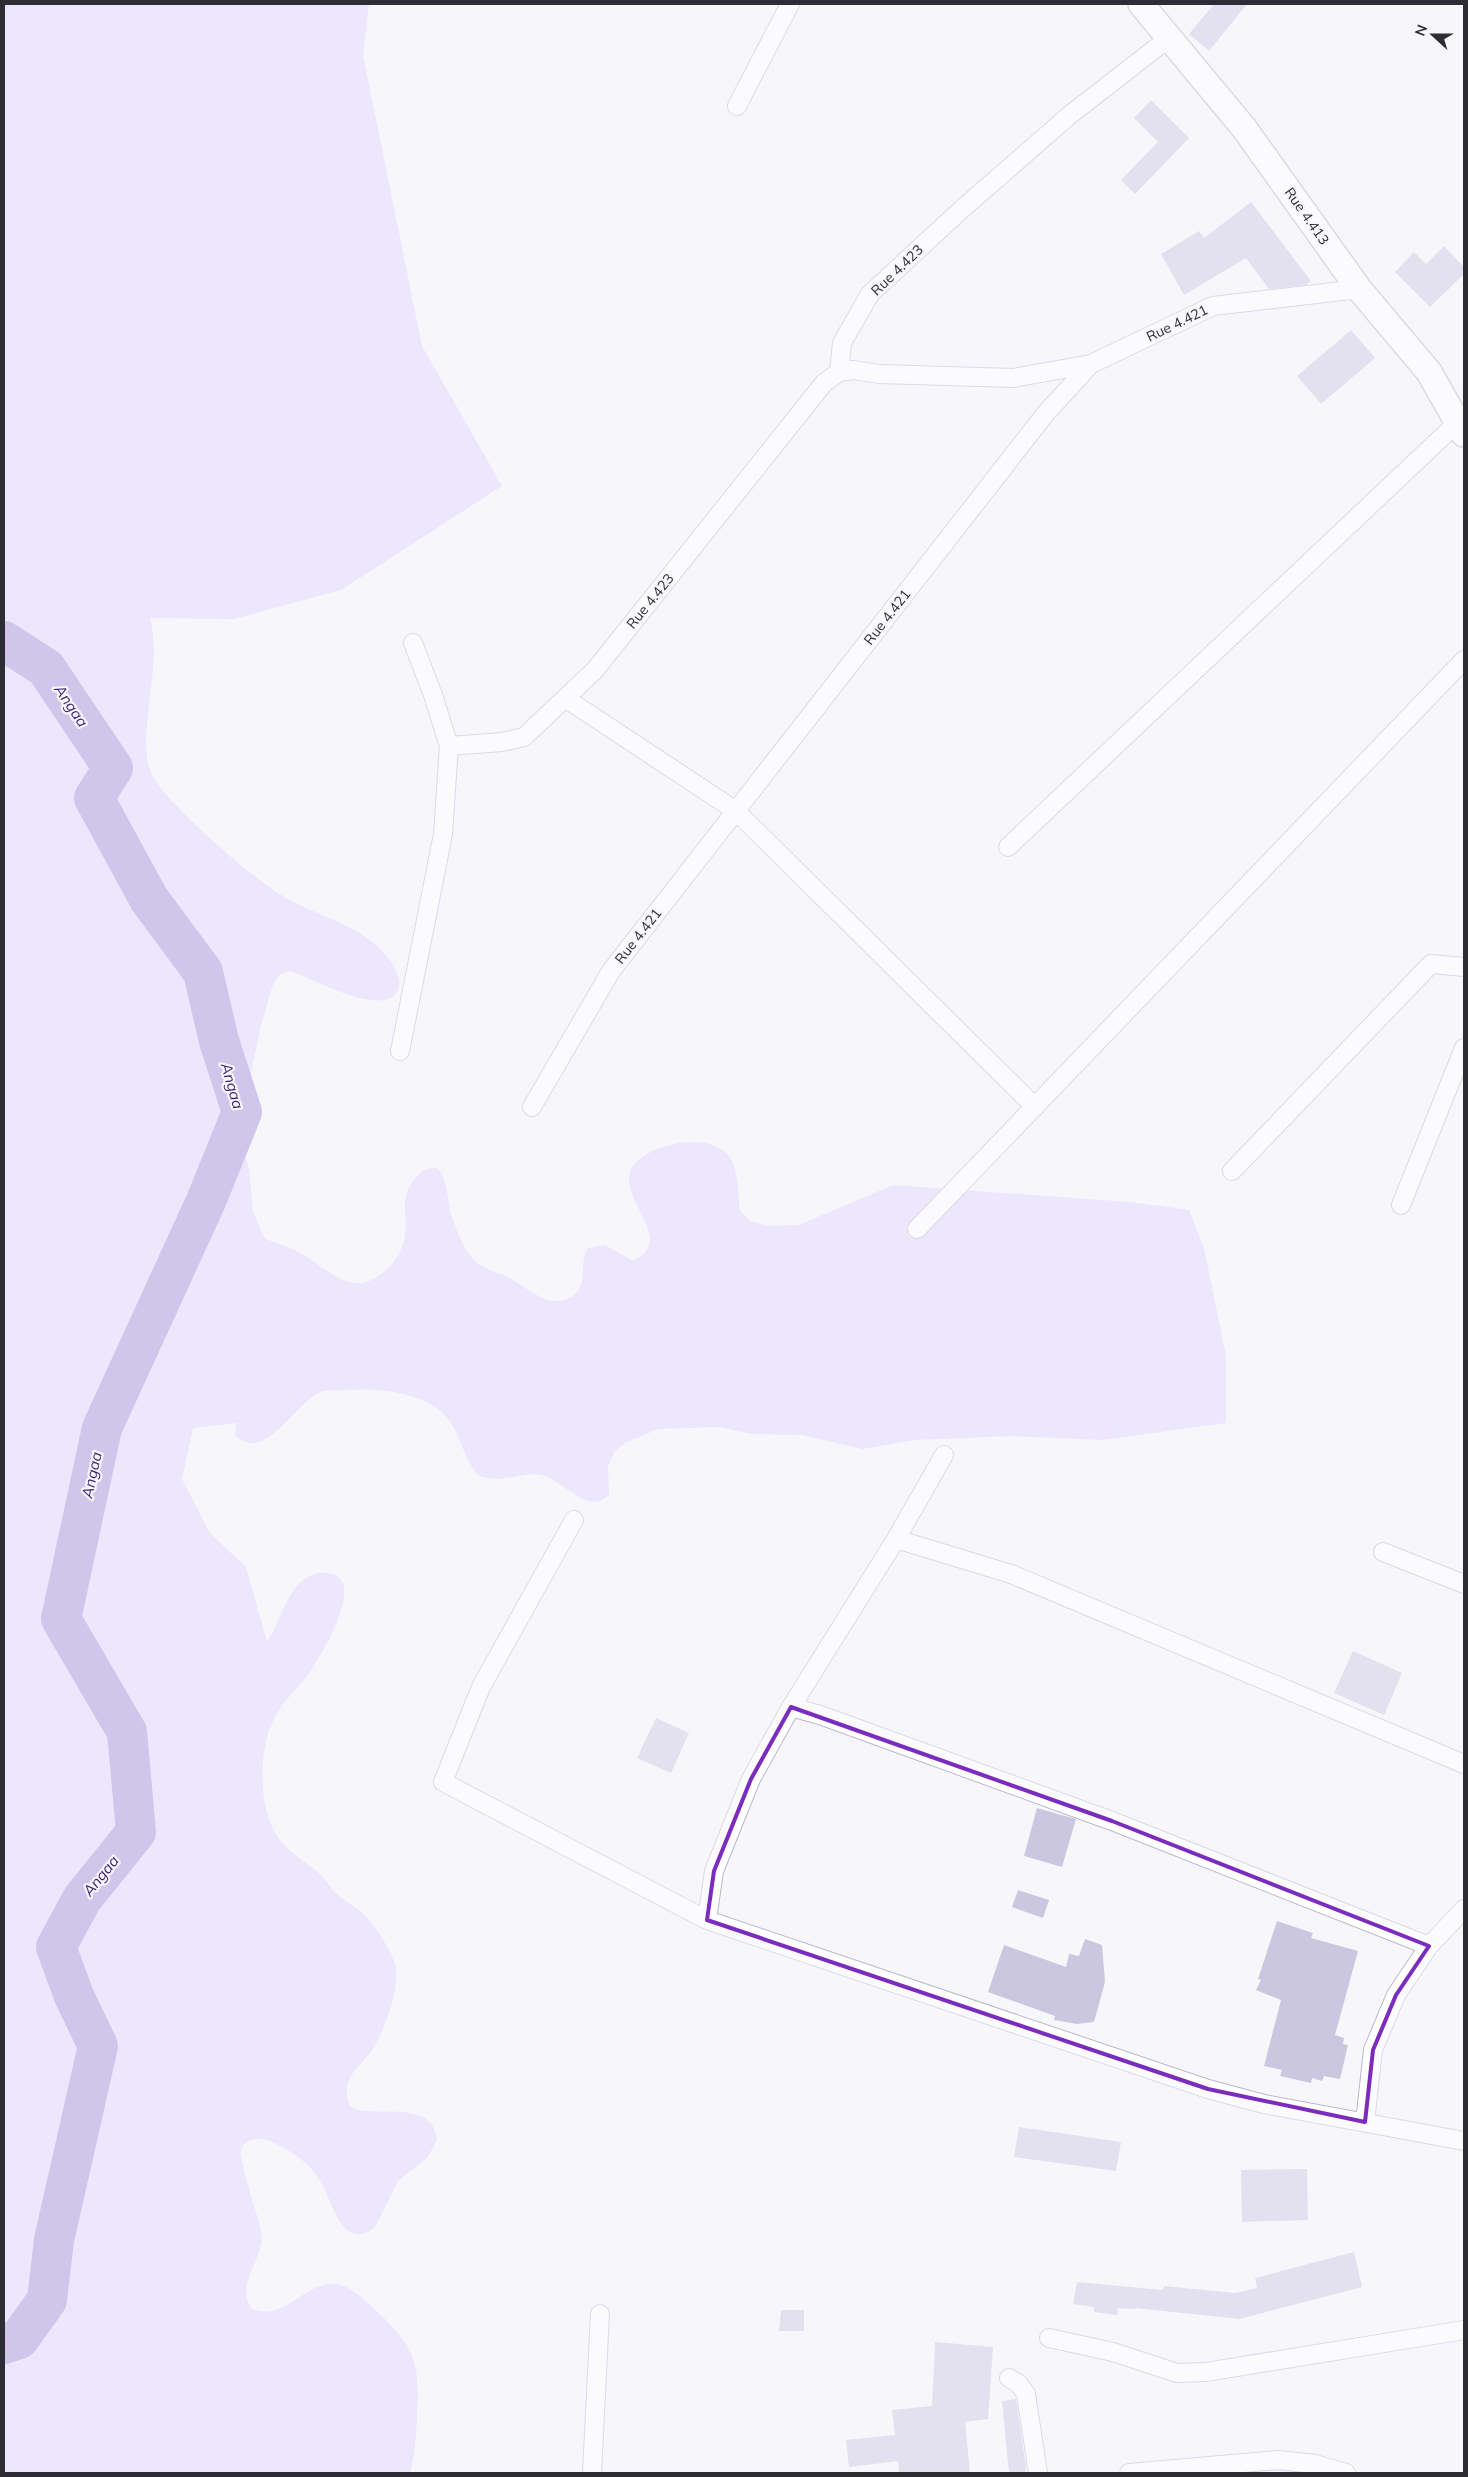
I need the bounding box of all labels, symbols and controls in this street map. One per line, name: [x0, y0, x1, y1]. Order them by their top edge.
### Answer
north arrow: [1408, 10, 1458, 60]
text: N: [1411, 22, 1431, 39]
street label: Rue 4.413: [1281, 184, 1333, 248]
street label: Rue 4.423: [867, 241, 927, 299]
street label: Rue 4.421: [1143, 300, 1211, 346]
street label: Rue 4.423: [622, 570, 678, 632]
street label: Rue 4.421: [860, 586, 914, 648]
water label: Angaa: [50, 680, 92, 730]
street label: Rue 4.421: [611, 905, 665, 967]
water label: Angaa: [217, 1060, 248, 1111]
water label: Angaa: [77, 1450, 106, 1501]
water label: Angaa: [78, 1851, 123, 1901]

